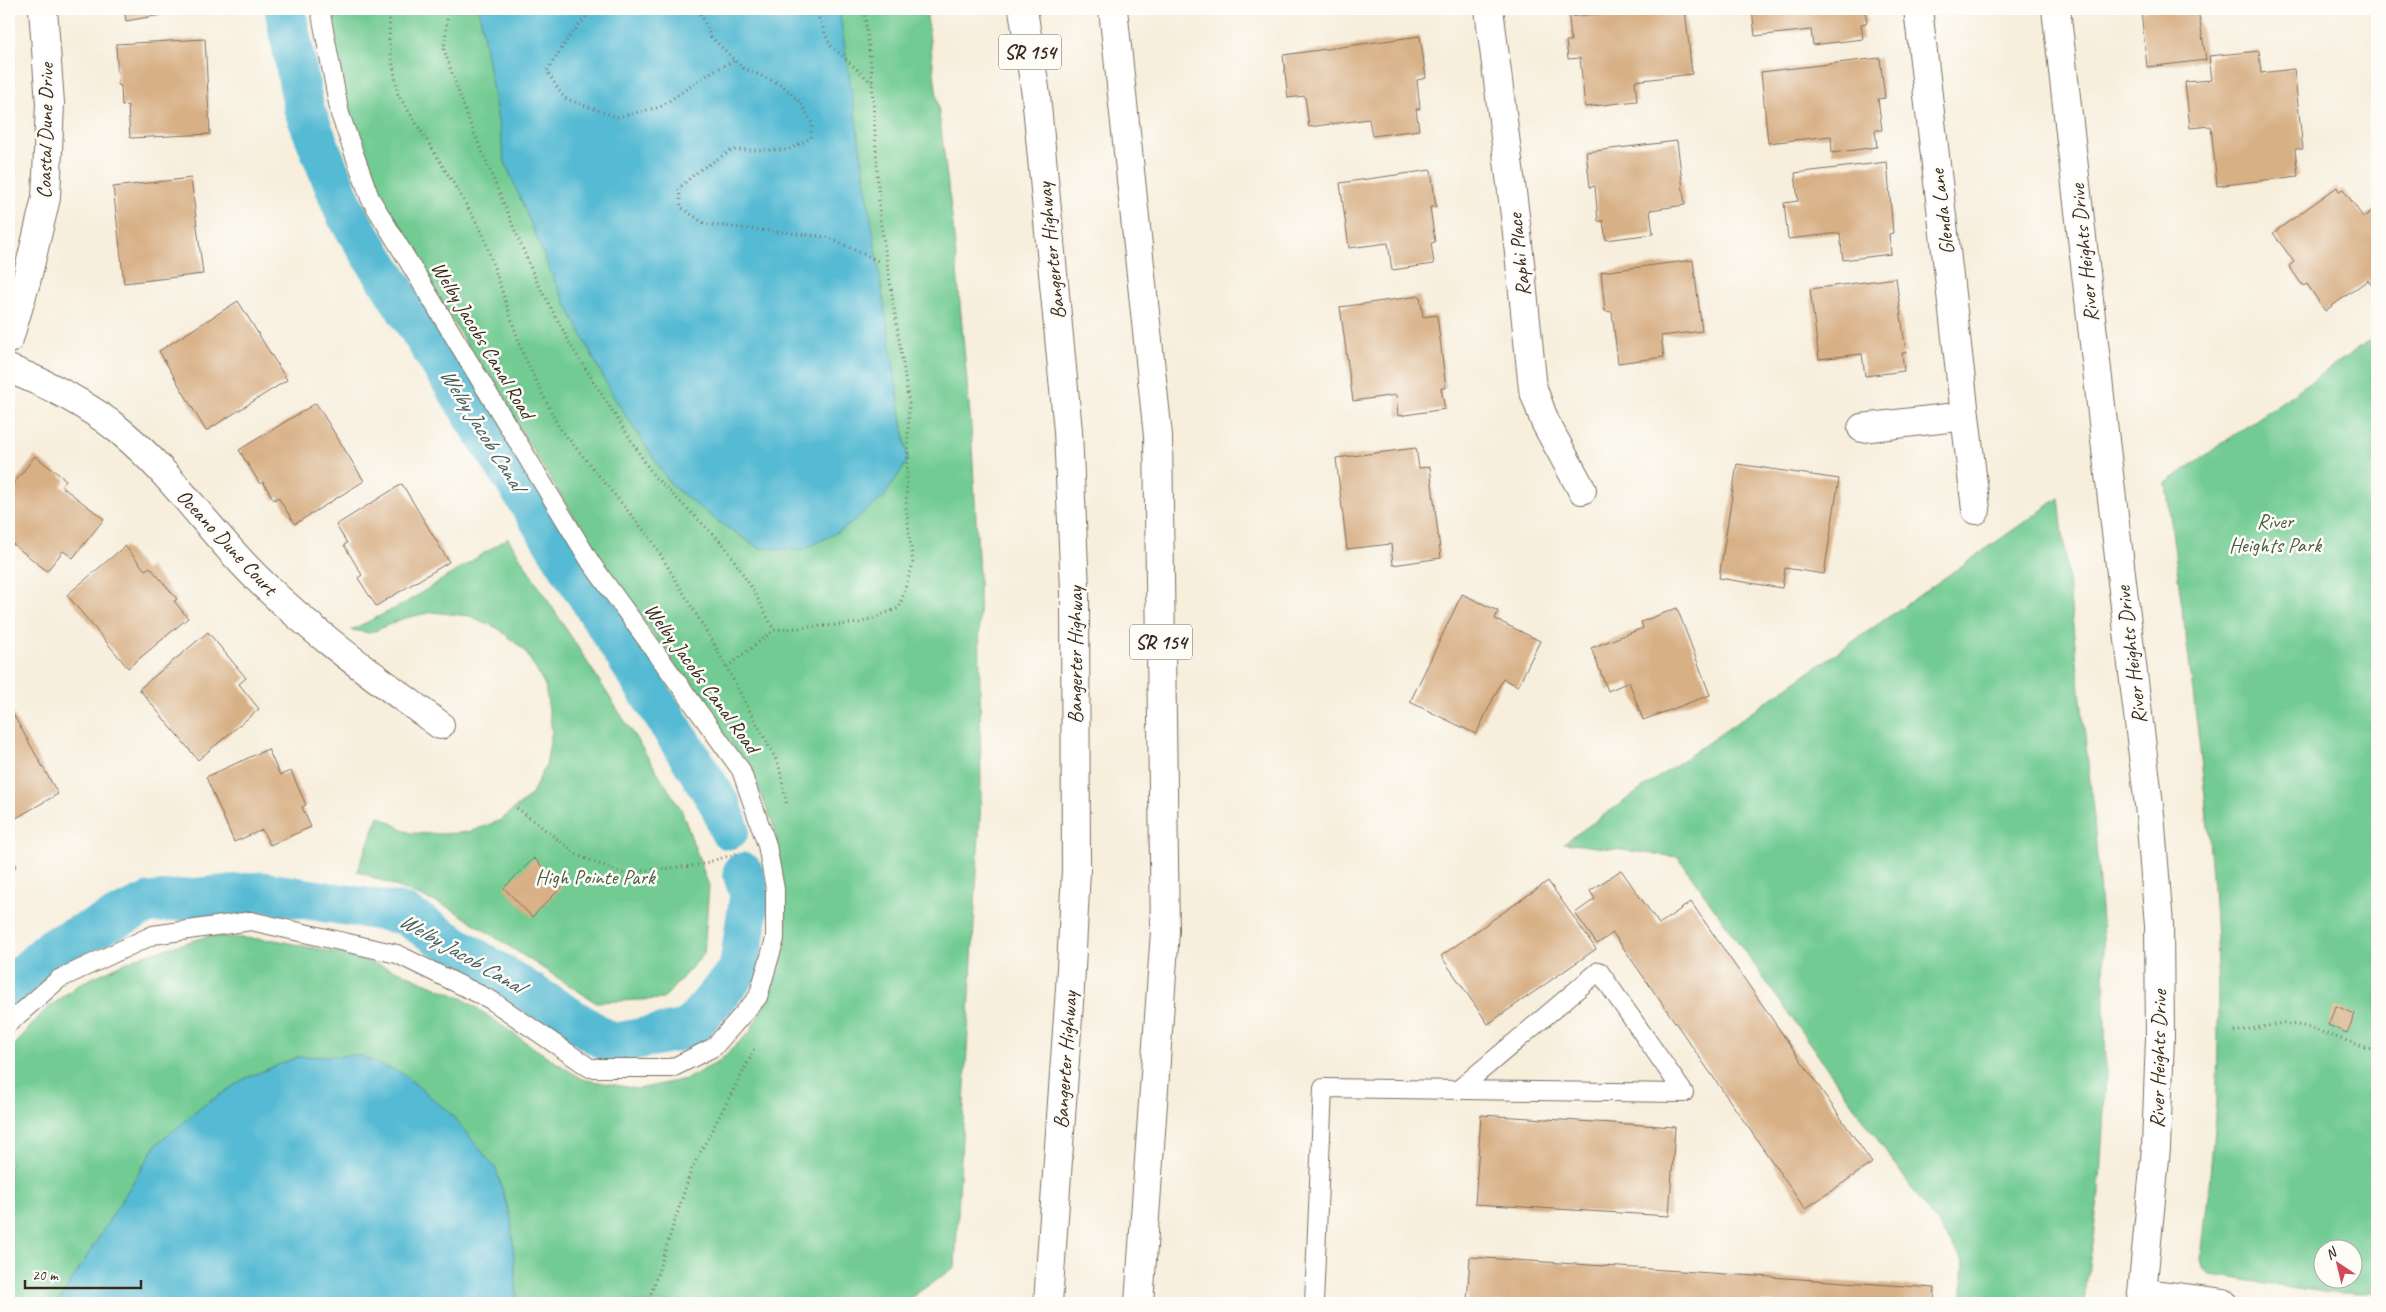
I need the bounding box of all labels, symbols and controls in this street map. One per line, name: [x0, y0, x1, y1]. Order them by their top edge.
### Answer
road number: SR 154: [999, 34, 1061, 70]
street label: Coastal Dune Drive: [31, 61, 59, 199]
street label: Glenda Lane: [1924, 166, 1960, 256]
street label: Bangerter Highway: [1031, 179, 1071, 321]
street label: River Heights Drive: [2064, 182, 2104, 323]
street label: Raphi Place: [1502, 210, 1536, 298]
street label: Welby Jacobs Canal Road: [426, 256, 542, 426]
water label: Welby Jacob Canal: [434, 363, 534, 501]
street label: Oceano Dune Court: [171, 483, 284, 602]
park label: River Heights Park: [2229, 508, 2322, 558]
street label: Bangerter Highway: [1062, 584, 1088, 724]
street label: River Heights Drive: [2110, 584, 2152, 725]
street label: Welby Jacobs Canal Road: [639, 598, 767, 760]
road number: SR 154: [1130, 624, 1192, 660]
park label: High Pointe Park: [535, 864, 656, 890]
water label: Welby Jacob Canal: [394, 906, 534, 1003]
street label: River Heights Drive: [2144, 988, 2172, 1128]
street label: Bangerter Highway: [1047, 989, 1083, 1129]
north arrow: [2314, 1240, 2364, 1290]
text: N: [2322, 1243, 2341, 1263]
scale bar: [25, 1257, 141, 1289]
text: 20 m: [32, 1266, 59, 1285]

